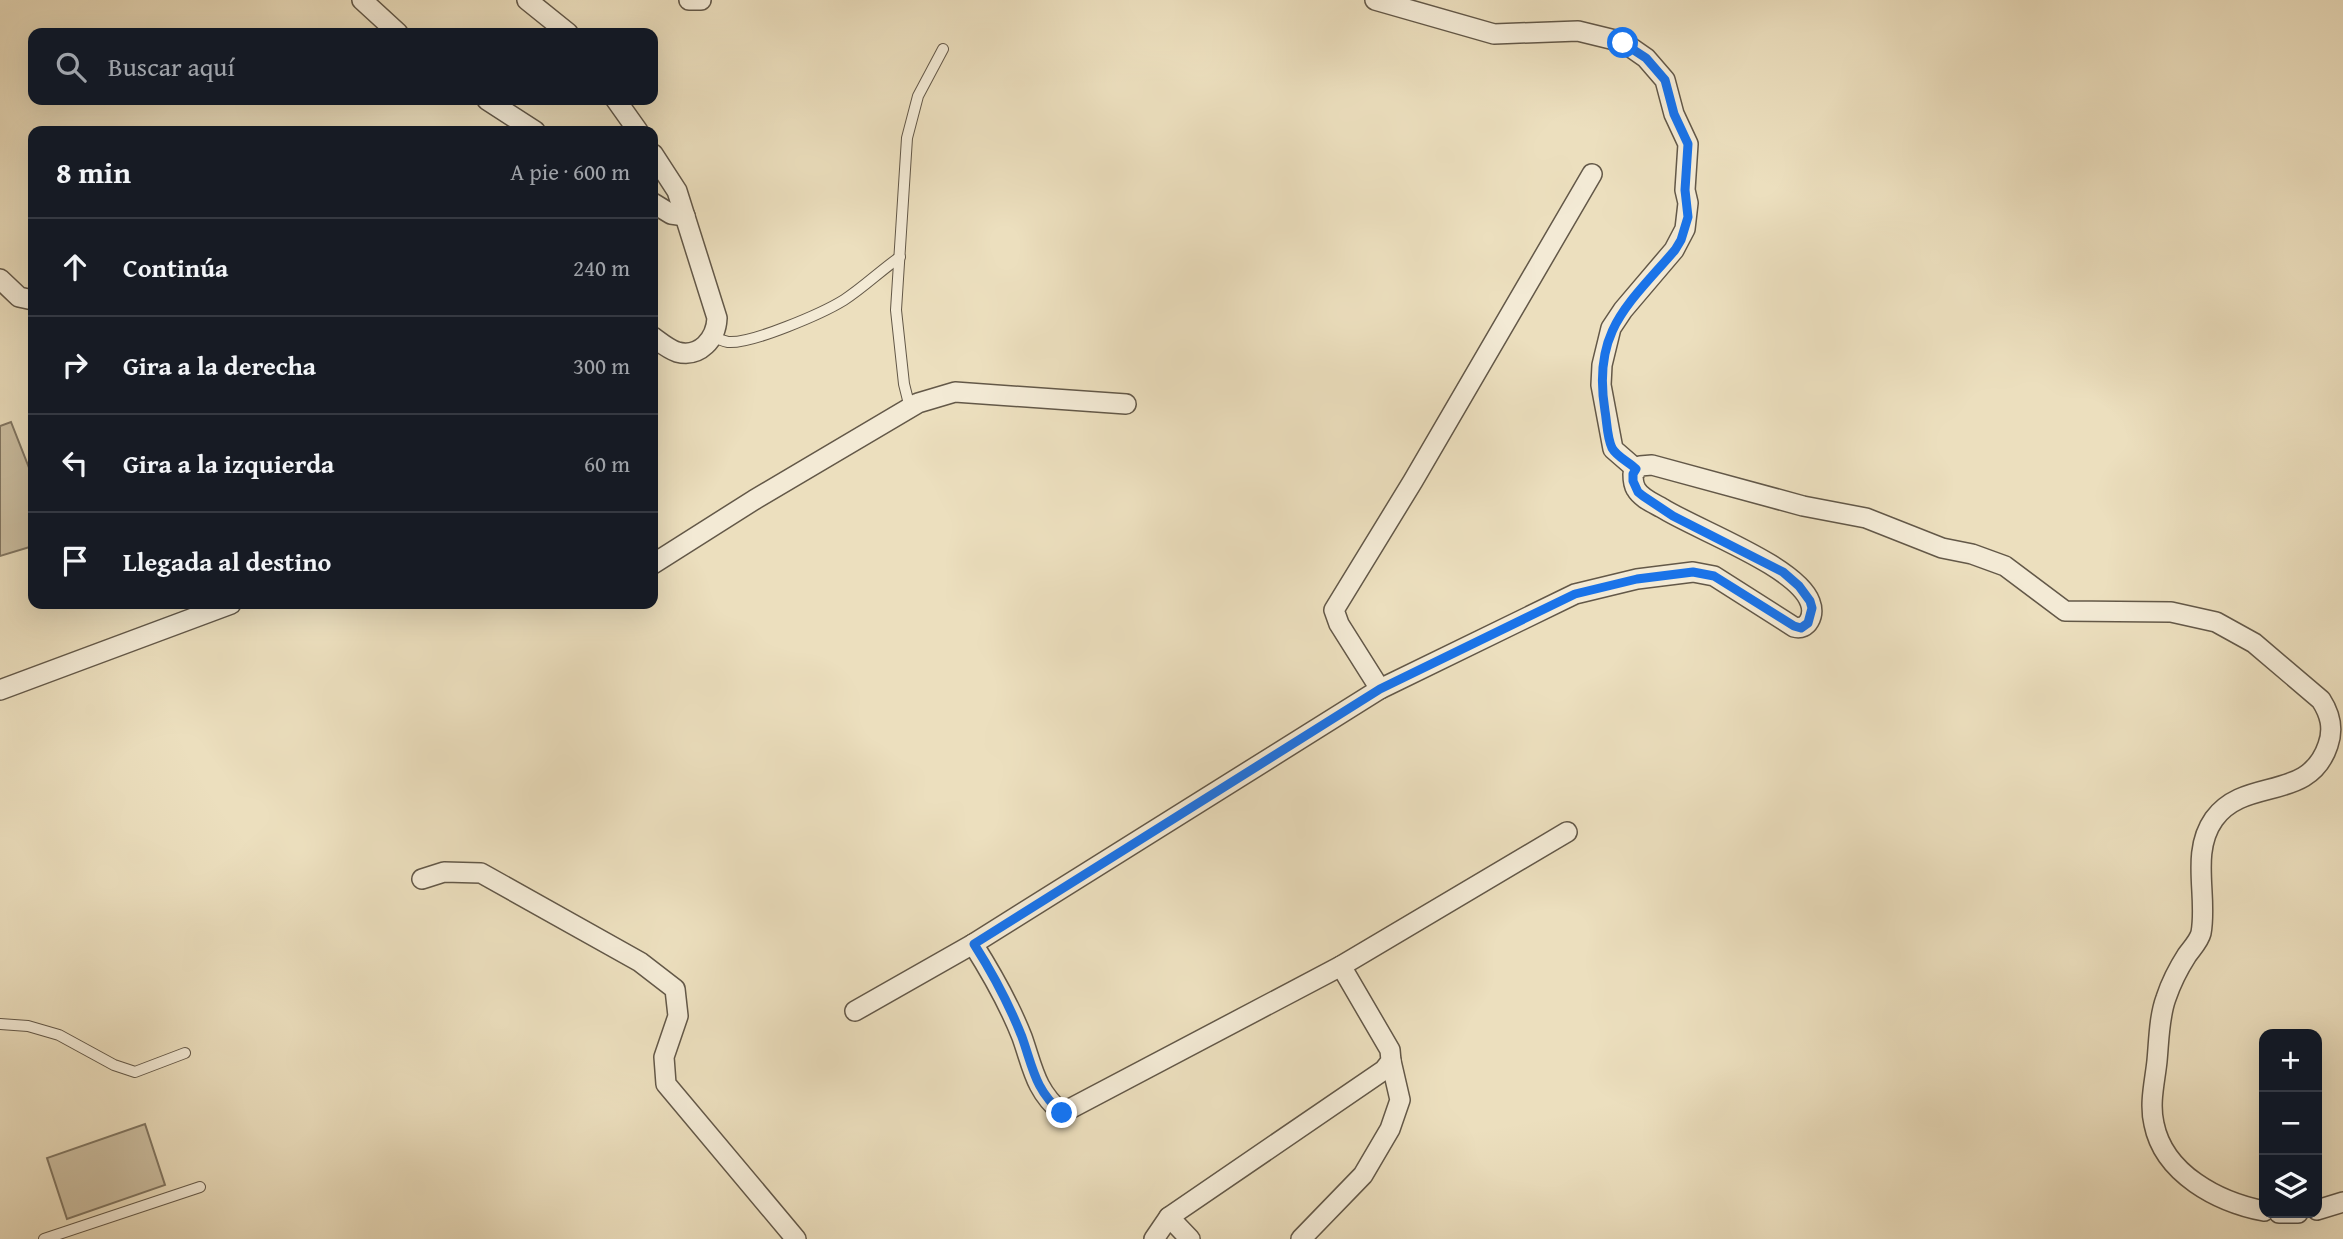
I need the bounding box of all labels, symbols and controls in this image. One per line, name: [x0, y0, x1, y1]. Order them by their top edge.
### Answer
route start: [1607, 27, 1638, 58]
search box: [28, 28, 658, 105]
text: Buscar aquí: [108, 47, 235, 86]
icon: search: [52, 48, 90, 86]
text: 8 min: [56, 150, 131, 194]
text: A pie · 600 m: [510, 155, 630, 188]
icon: ahead: [56, 248, 94, 286]
text: Continúa: [123, 248, 228, 287]
text: 240 m: [573, 251, 630, 284]
icon: right: [56, 346, 94, 384]
text: Gira a la derecha: [123, 346, 316, 385]
text: 300 m: [573, 349, 630, 382]
icon: left: [56, 444, 94, 482]
text: Gira a la izquierda: [123, 444, 334, 483]
text: 60 m: [584, 447, 630, 480]
icon: arrive: [56, 542, 94, 580]
text: Llegada al destino: [123, 542, 331, 581]
map controls: [2259, 1029, 2322, 1218]
button: +: [2259, 1029, 2322, 1092]
button: −: [2259, 1092, 2322, 1155]
route end: [1046, 1097, 1077, 1128]
button: layers: [2259, 1155, 2322, 1218]

